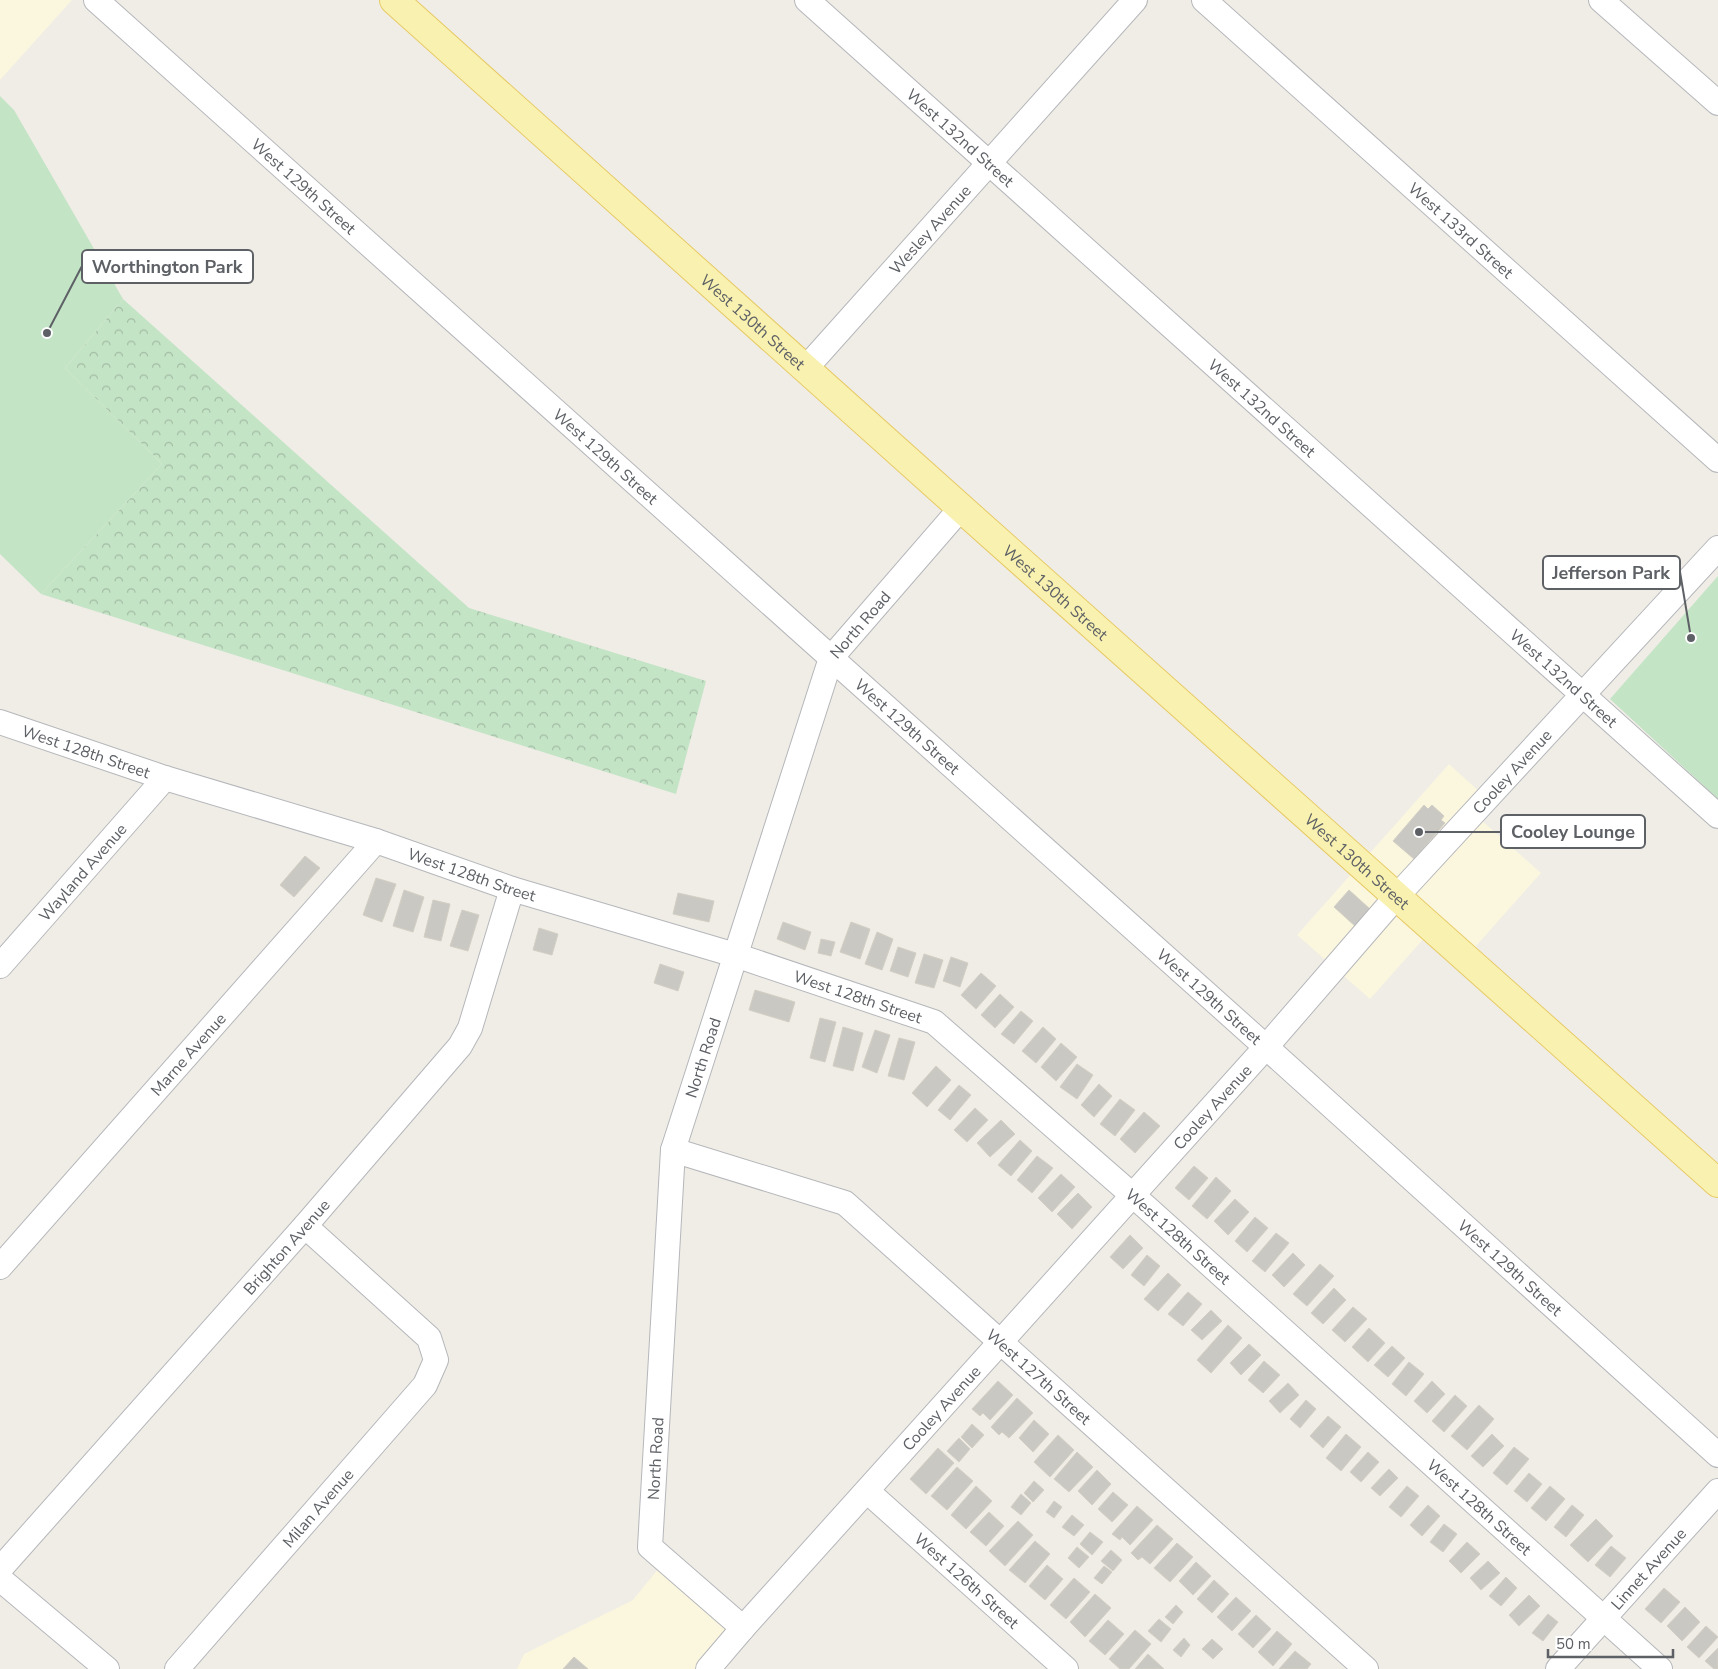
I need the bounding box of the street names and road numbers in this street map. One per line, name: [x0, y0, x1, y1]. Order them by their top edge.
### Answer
street label: West 132nd Street: [901, 84, 1019, 193]
street label: West 129th Street: [246, 134, 361, 240]
street label: West 133rd Street: [1403, 178, 1518, 284]
street label: Wesley Avenue: [885, 181, 977, 279]
street label: West 130th Street: [695, 270, 810, 376]
street label: West 132nd Street: [1203, 354, 1320, 463]
street label: West 129th Street: [548, 404, 663, 510]
street label: West 130th Street: [998, 540, 1113, 646]
street label: North Road: [825, 587, 896, 664]
street label: West 132nd Street: [1505, 625, 1622, 733]
street label: West 129th Street: [850, 674, 964, 780]
street label: West 128th Street: [19, 720, 153, 784]
street label: Cooley Avenue: [1468, 725, 1557, 819]
street label: West 130th Street: [1299, 809, 1414, 915]
street label: Wayland Avenue: [34, 819, 132, 926]
street label: West 128th Street: [405, 843, 539, 908]
street label: West 129th Street: [1151, 944, 1266, 1050]
street label: West 128th Street: [791, 966, 925, 1029]
street label: Marne Avenue: [146, 1008, 231, 1101]
street label: North Road: [680, 1015, 727, 1101]
street label: Cooley Avenue: [1169, 1060, 1257, 1155]
street label: West 128th Street: [1120, 1184, 1235, 1290]
street label: Brighton Avenue: [239, 1195, 335, 1300]
street label: West 129th Street: [1452, 1215, 1567, 1321]
street label: West 127th Street: [981, 1324, 1096, 1430]
street label: Cooley Avenue: [898, 1361, 986, 1456]
street label: North Road: [643, 1416, 670, 1501]
street label: West 128th Street: [1422, 1455, 1536, 1561]
street label: Milan Avenue: [278, 1464, 359, 1553]
street label: Linnet Avenue: [1606, 1523, 1692, 1615]
street label: West 126th Street: [909, 1528, 1024, 1634]

